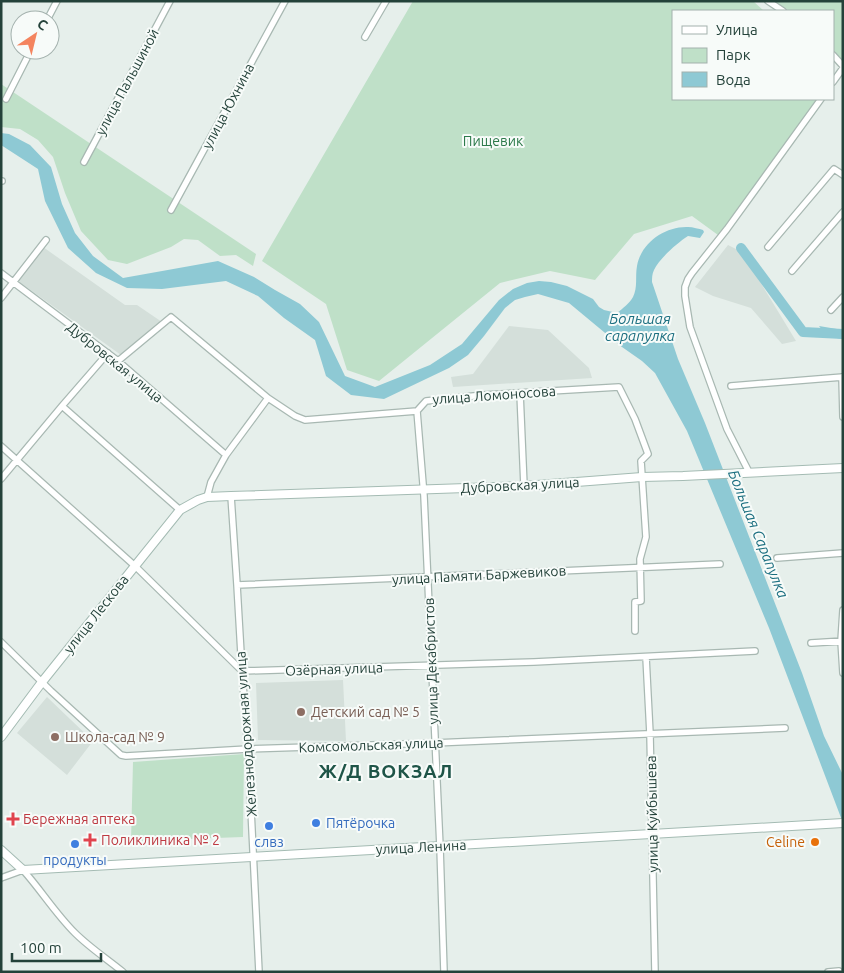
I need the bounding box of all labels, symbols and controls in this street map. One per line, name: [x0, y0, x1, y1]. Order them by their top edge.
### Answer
north arrow: [10, 10, 60, 60]
legend: [672, 10, 834, 100]
text: С: [34, 15, 51, 33]
text: Улица: [716, 21, 758, 38]
street label: улица Пальшиной: [92, 26, 162, 138]
text: Парк: [716, 46, 751, 63]
street label: улица Юхнина: [199, 60, 257, 152]
text: Вода: [716, 71, 751, 88]
park label: Пищевик: [463, 133, 523, 149]
water label: Большая сарапулка: [605, 310, 675, 344]
street label: Дубровская улица: [64, 318, 166, 406]
street label: улица Ломоносова: [432, 383, 556, 407]
water label: Большая Сарапулка: [725, 467, 792, 600]
street label: Дубровская улица: [460, 474, 580, 496]
street label: улица Памяти Баржевиков: [391, 562, 567, 588]
street label: улица Лескова: [60, 571, 132, 657]
street label: улица Декабристов: [421, 597, 441, 725]
street label: Железнодорожная улица: [232, 651, 260, 817]
street label: Озёрная улица: [285, 659, 383, 679]
place label: Детский сад № 5: [311, 704, 420, 720]
marker: Детский сад № 5: [295, 706, 307, 718]
place label: Школа-сад № 9: [65, 729, 165, 745]
marker: Школа-сад № 9: [49, 731, 61, 743]
street label: Комсомольская улица: [298, 734, 444, 756]
street label: улица Куйбышева: [643, 755, 661, 873]
district label: Ж/Д ВОКЗАЛ: [319, 760, 453, 782]
place label: Бережная аптека: [23, 811, 135, 827]
marker: Бережная аптека: [7, 813, 19, 825]
place label: Пятёрочка: [326, 815, 395, 831]
marker: Пятёрочка: [310, 817, 322, 829]
marker: слвз: [263, 820, 275, 832]
place label: Поликлиника № 2: [101, 832, 220, 848]
marker: Поликлиника № 2: [83, 833, 97, 847]
place label: слвз: [254, 834, 284, 850]
place label: Celine: [766, 834, 805, 850]
marker: Celine: [809, 836, 821, 848]
street label: улица Ленина: [375, 837, 467, 857]
marker: продукты: [69, 838, 81, 850]
place label: продукты: [43, 852, 107, 868]
scale bar: [12, 930, 101, 962]
text: 100 m: [20, 939, 62, 956]

